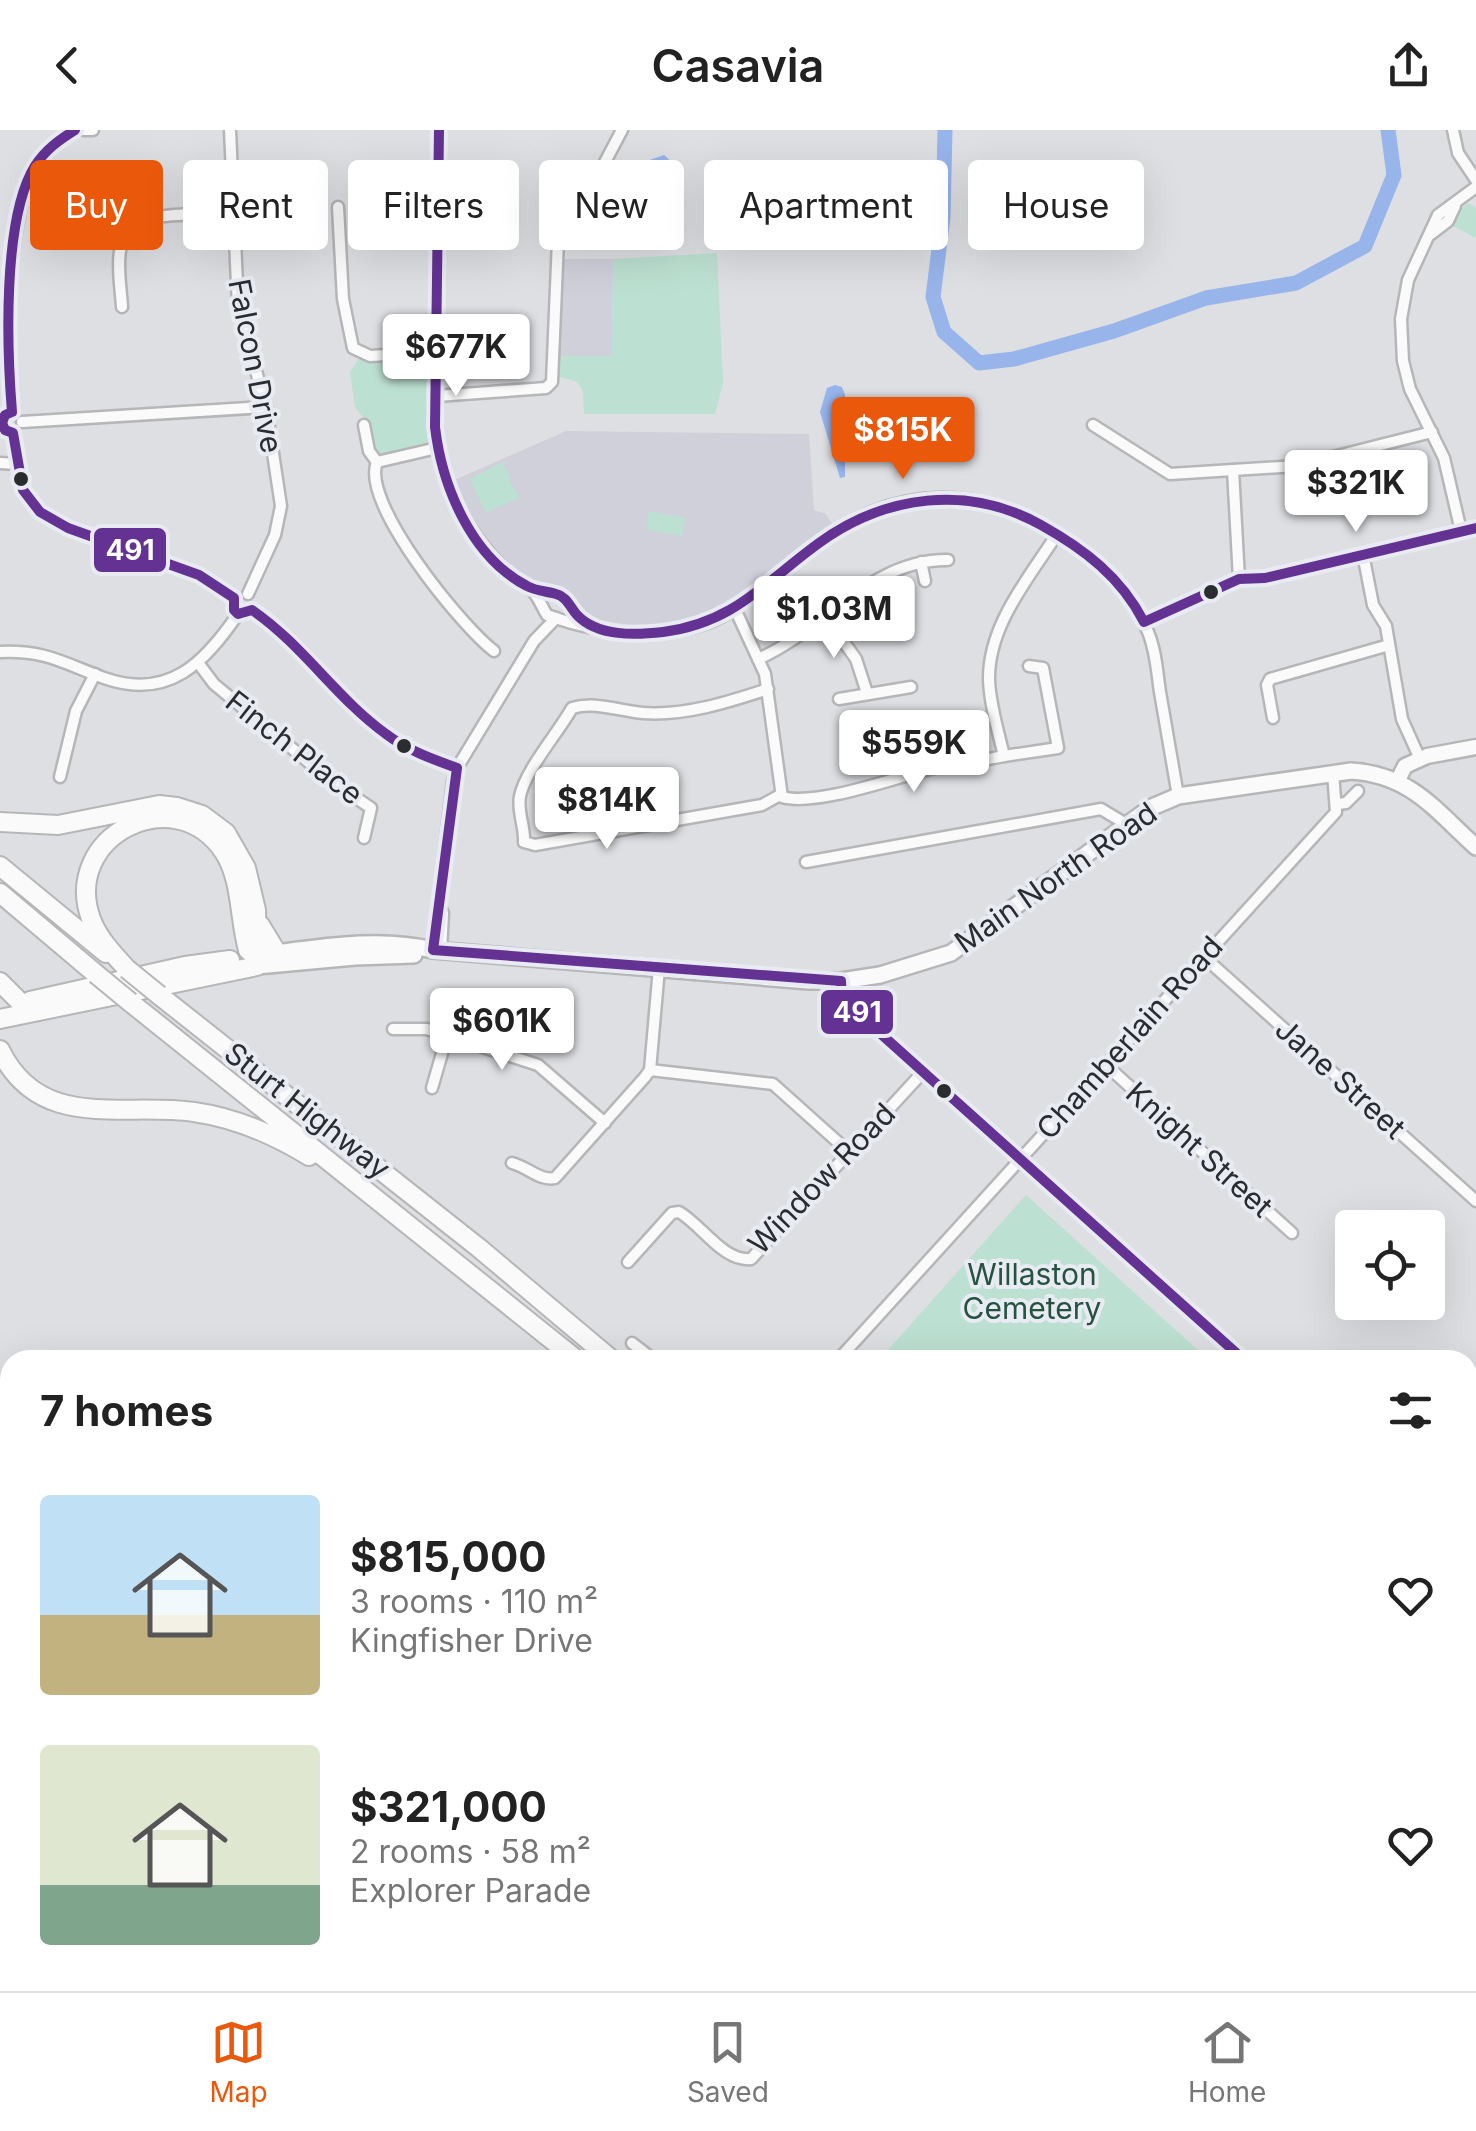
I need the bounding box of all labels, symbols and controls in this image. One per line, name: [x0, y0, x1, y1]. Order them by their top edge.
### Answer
icon: back: [40, 38, 95, 93]
text: Casavia: [652, 38, 824, 93]
icon: share: [1381, 38, 1436, 93]
chip: Buy: [30, 160, 163, 250]
chip: Rent: [183, 160, 328, 250]
chip: Filters: [348, 160, 519, 250]
chip: New: [539, 160, 684, 250]
chip: Apartment: [704, 160, 948, 250]
chip: House: [968, 160, 1144, 250]
street label: Falcon Drive: [221, 276, 291, 456]
pin: $677K: [386, 314, 526, 399]
text: $677K: [405, 327, 507, 366]
pin: $815K: [833, 397, 973, 482]
text: $815K: [853, 410, 953, 449]
pin: $321K: [1286, 450, 1426, 535]
text: $321K: [1307, 463, 1405, 502]
unlabelled marker: [11, 469, 31, 489]
line badge: 491: [92, 526, 168, 574]
text: 491: [105, 533, 155, 567]
pin: $1.03M: [753, 576, 915, 661]
unlabelled marker: [1201, 582, 1221, 602]
text: $1.03M: [776, 589, 892, 628]
street label: Finch Place: [219, 683, 370, 812]
pin: $559K: [844, 710, 984, 795]
text: $559K: [861, 723, 967, 762]
unlabelled marker: [394, 736, 414, 756]
pin: $814K: [537, 767, 677, 852]
text: $814K: [557, 780, 657, 819]
street label: Main North Road: [948, 794, 1163, 960]
street label: Chamberlain Road: [1029, 929, 1230, 1146]
pin: $601K: [432, 988, 572, 1073]
line badge: 491: [819, 988, 895, 1036]
text: 491: [832, 995, 882, 1029]
text: $601K: [452, 1001, 552, 1040]
street label: Jane Street: [1268, 1011, 1413, 1146]
street label: Sturt Highway: [218, 1034, 398, 1186]
street label: Knight Street: [1119, 1074, 1280, 1224]
unlabelled marker: [934, 1081, 954, 1101]
street label: Window Road: [740, 1095, 902, 1261]
map controls: [1335, 1210, 1445, 1320]
button: locate: [1335, 1210, 1445, 1320]
park label: Willaston Cemetery: [963, 1256, 1102, 1326]
icon: filters: [1383, 1383, 1438, 1438]
text: 7 homes: [40, 1385, 213, 1436]
text: $815,000: [350, 1531, 547, 1582]
icon: home: [120, 1535, 240, 1655]
icon: heart: [1383, 1568, 1438, 1623]
text: 3 rooms · 110 m²: [350, 1582, 598, 1621]
text: Kingfisher Drive: [350, 1621, 593, 1660]
text: $321,000: [350, 1781, 547, 1832]
icon: home: [120, 1785, 240, 1905]
icon: heart: [1383, 1818, 1438, 1873]
text: 2 rooms · 58 m²: [350, 1832, 591, 1871]
text: Explorer Parade: [350, 1871, 591, 1910]
tab: Map: [210, 2015, 268, 2109]
tab: Saved: [687, 2015, 769, 2109]
tab: Home: [1188, 2015, 1266, 2109]

